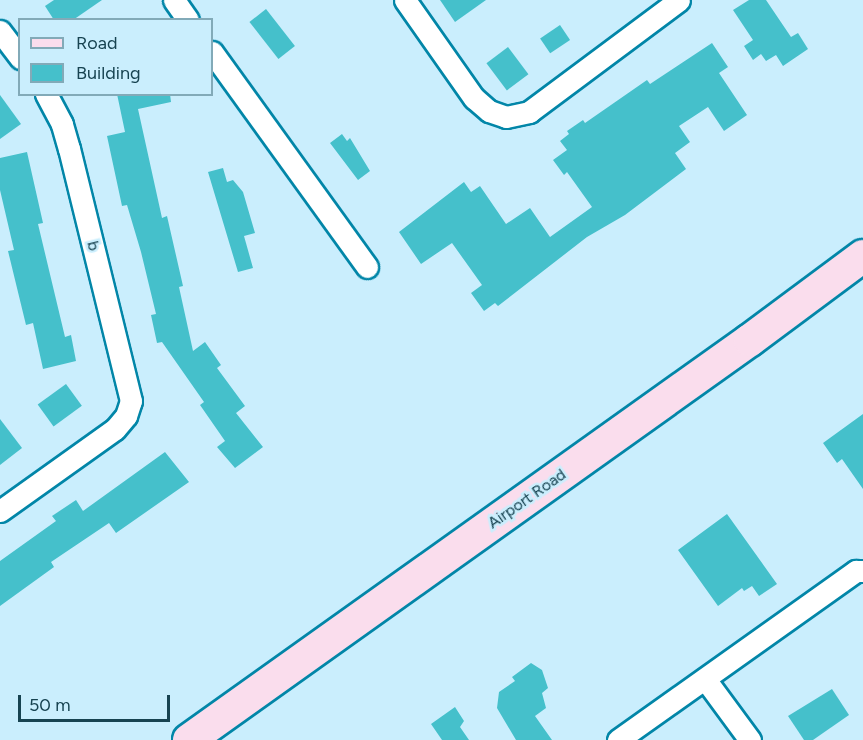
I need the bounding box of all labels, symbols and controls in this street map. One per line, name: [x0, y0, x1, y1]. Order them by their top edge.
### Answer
legend: [18, 18, 213, 96]
text: Road: [76, 32, 117, 54]
text: Building: [76, 62, 141, 84]
street label: b: [83, 239, 103, 253]
street label: Airport Road: [484, 465, 570, 533]
scale bar: [21, 683, 172, 721]
text: 50 m: [29, 694, 71, 716]

